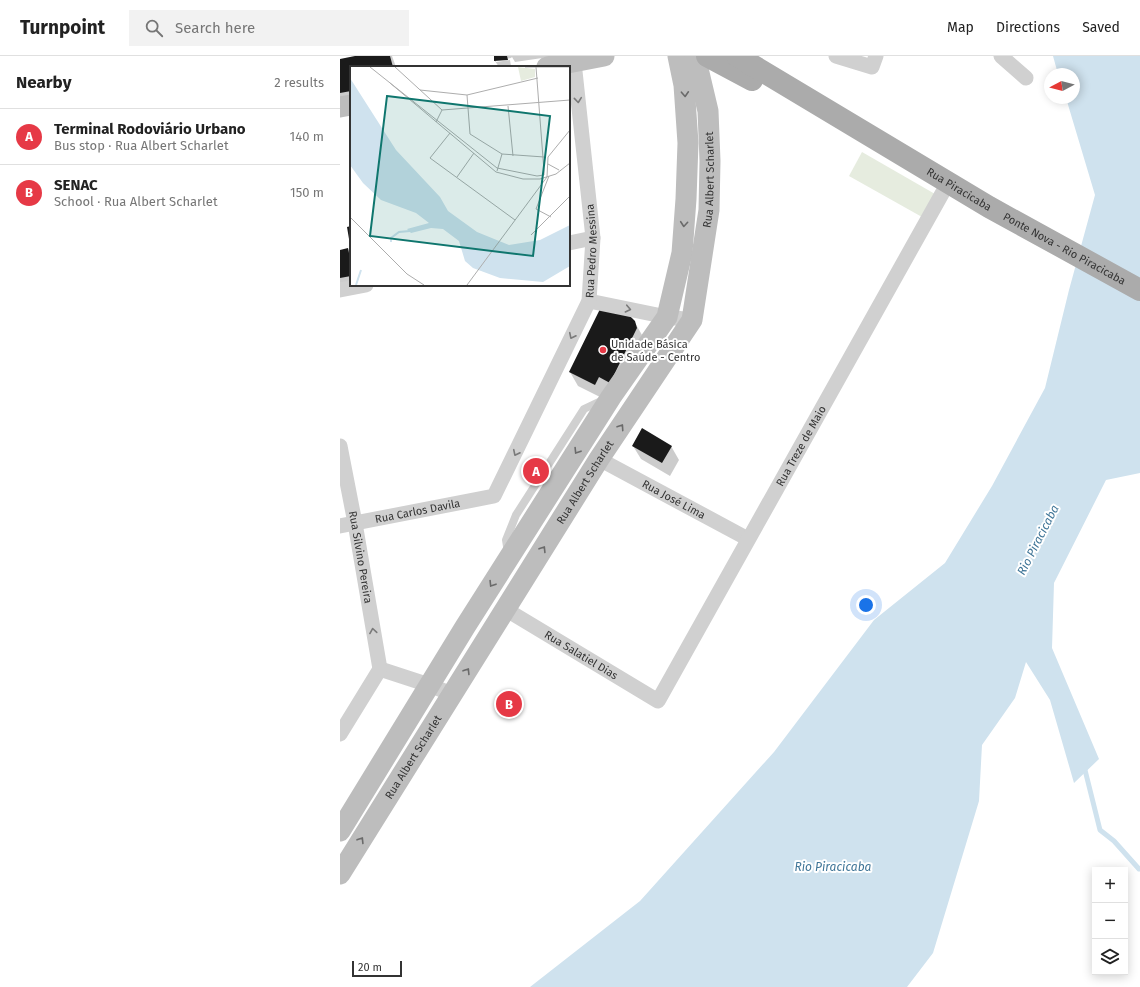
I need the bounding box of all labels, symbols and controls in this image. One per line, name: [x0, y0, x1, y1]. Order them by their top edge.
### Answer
search box: [129, 10, 409, 46]
text: Turnpoint: [20, 16, 105, 39]
icon: search: [143, 17, 165, 39]
text: Search here: [175, 19, 255, 37]
text: Map: [947, 19, 974, 36]
text: Directions: [996, 19, 1060, 36]
text: Saved: [1082, 19, 1120, 36]
inset map: [350, 66, 570, 286]
north arrow: [1044, 68, 1080, 104]
text: Nearby: [16, 72, 71, 93]
text: 2 results: [274, 75, 324, 90]
one-way arrow: [680, 91, 689, 97]
one-way arrow: [574, 97, 583, 103]
text: Terminal Rodoviário Urbano: [54, 120, 246, 138]
text: A: [25, 129, 33, 144]
text: 140 m: [290, 129, 324, 144]
street label: Rua Albert Scharlet: [700, 131, 717, 229]
text: Bus stop · Rua Albert Scharlet: [54, 138, 229, 153]
street label: Rua Piracicaba: [924, 165, 994, 214]
text: SENAC: [54, 176, 98, 194]
text: B: [25, 185, 33, 200]
text: 150 m: [290, 185, 324, 200]
text: School · Rua Albert Scharlet: [54, 194, 218, 209]
street label: Rua Pedro Messina: [583, 203, 600, 298]
street label: Ponte Nova - Rio Piracicaba: [1001, 210, 1128, 287]
one-way arrow: [680, 221, 689, 227]
one-way arrow: [624, 304, 631, 312]
one-way arrow: [569, 331, 577, 339]
place label: Unidade Básica de Saúde - Centro: [611, 338, 700, 364]
marker: Unidade Básica de Saúde - Centro: [598, 345, 608, 355]
street label: Rua Treze de Maio: [773, 403, 829, 488]
one-way arrow: [616, 425, 623, 432]
street label: Rua Albert Scharlet: [554, 438, 616, 526]
one-way arrow: [574, 447, 581, 454]
one-way arrow: [513, 448, 521, 456]
pin: A: [523, 456, 549, 486]
street label: Rua José Lima: [640, 477, 708, 521]
street label: Rua Carlos Davila: [374, 496, 461, 526]
water label: Rio Piracicaba: [1014, 502, 1062, 577]
street label: Rua Silvino Pereira: [346, 510, 375, 604]
one-way arrow: [538, 546, 546, 553]
one-way arrow: [489, 580, 497, 587]
your location: [856, 595, 876, 615]
one-way arrow: [369, 628, 378, 634]
street label: Rua Salatiel Dias: [542, 628, 620, 682]
one-way arrow: [462, 668, 469, 675]
pin: B: [496, 689, 522, 719]
street label: Rua Albert Scharlet: [382, 713, 444, 801]
one-way arrow: [356, 838, 363, 845]
water label: Rio Piracicaba: [795, 860, 872, 874]
map controls: [1092, 867, 1128, 975]
button: +: [1092, 867, 1128, 903]
button: −: [1092, 903, 1128, 939]
button: layers: [1092, 939, 1128, 975]
scale bar: [352, 959, 402, 978]
text: 20 m: [358, 961, 382, 974]

